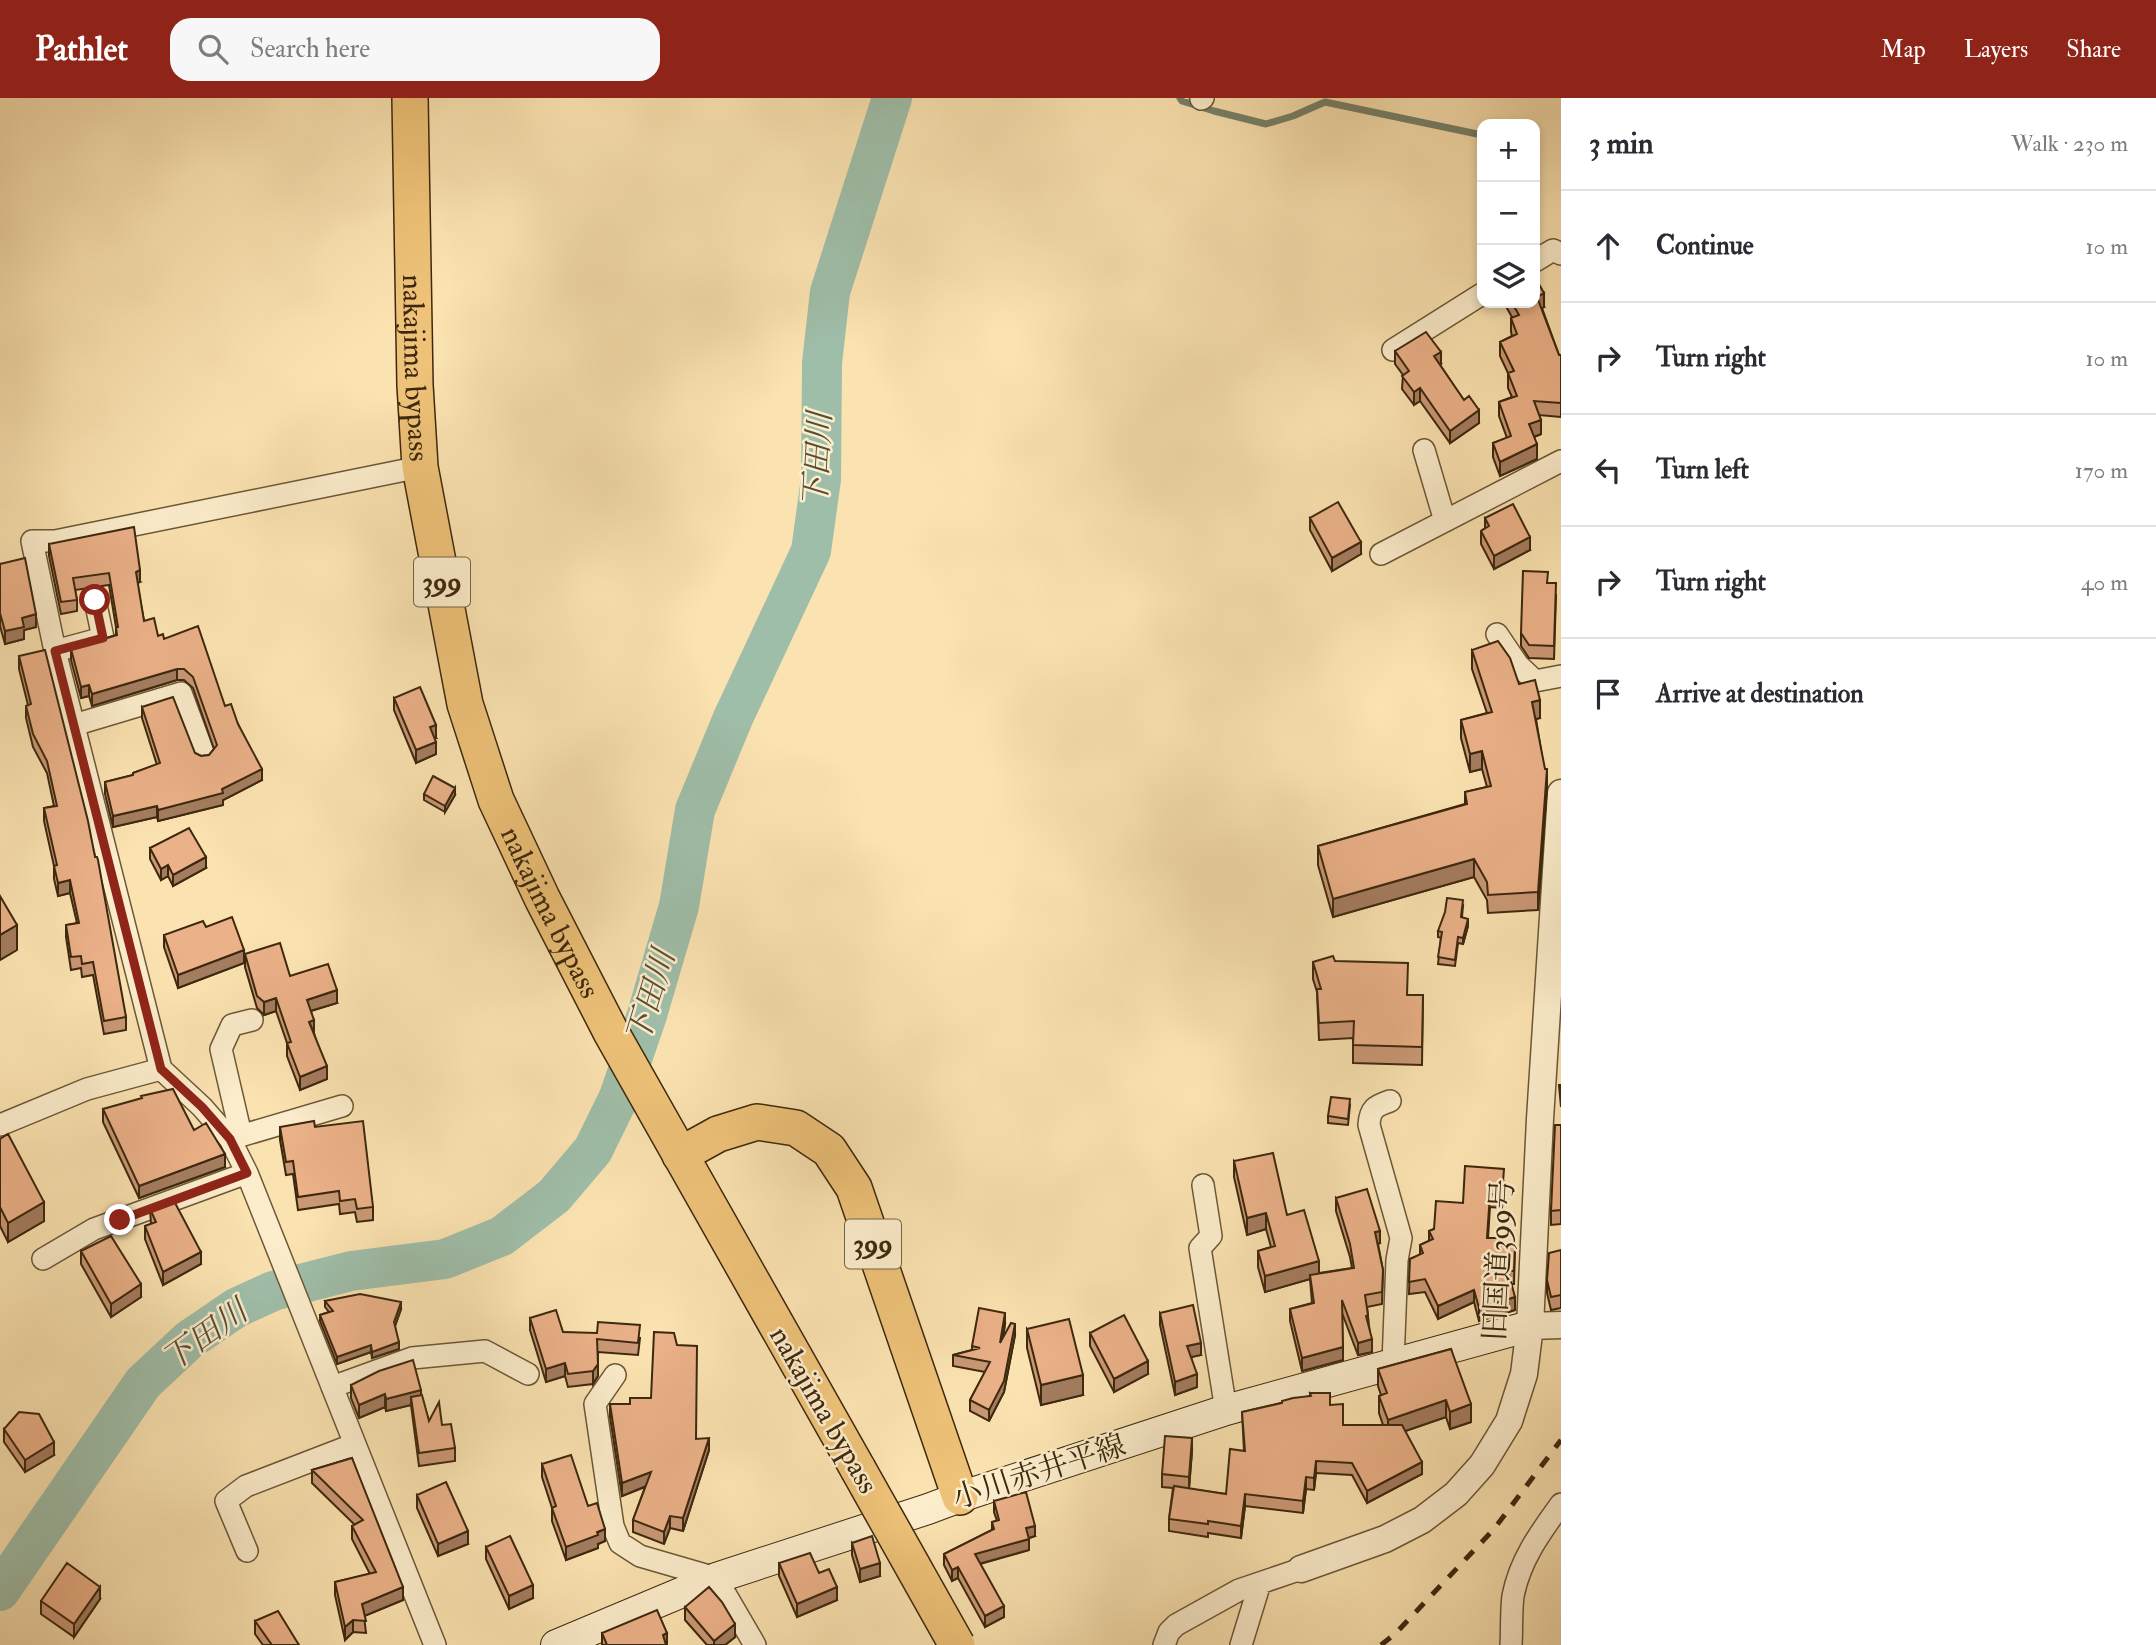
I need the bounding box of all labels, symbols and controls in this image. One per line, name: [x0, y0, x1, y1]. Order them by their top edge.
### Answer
search box: [170, 18, 660, 81]
text: Pathlet: [35, 29, 128, 70]
icon: search: [194, 30, 232, 68]
text: Search here: [250, 33, 370, 65]
text: Map: [1881, 34, 1926, 65]
text: Layers: [1964, 34, 2028, 65]
text: Share: [2066, 34, 2121, 65]
map controls: [1477, 119, 1540, 308]
button: +: [1477, 119, 1540, 182]
text: 3 min: [1589, 125, 1654, 162]
text: Walk · 230 m: [2011, 129, 2128, 158]
button: −: [1477, 182, 1540, 245]
icon: ahead: [1589, 227, 1627, 265]
text: Continue: [1656, 230, 1754, 262]
text: 10 m: [2085, 232, 2128, 261]
button: layers: [1477, 245, 1540, 308]
street label: nakajima bypass: [395, 274, 438, 462]
icon: right: [1589, 339, 1627, 377]
text: Turn right: [1656, 342, 1766, 374]
text: 10 m: [2085, 344, 2128, 373]
water label: 下田川: [796, 408, 841, 509]
icon: left: [1589, 451, 1627, 489]
text: Turn left: [1656, 454, 1749, 486]
text: 170 m: [2075, 456, 2128, 485]
road number: 399: [414, 558, 470, 606]
icon: right: [1589, 563, 1627, 601]
text: Turn right: [1656, 566, 1766, 598]
text: 40 m: [2081, 568, 2128, 597]
route start: [79, 584, 110, 615]
icon: arrive: [1589, 675, 1627, 713]
text: Arrive at destination: [1656, 678, 1864, 710]
street label: nakajima bypass: [492, 820, 609, 1004]
water label: 下田川: [618, 942, 685, 1049]
street label: 旧国道399号: [1476, 1178, 1522, 1342]
route end: [104, 1204, 135, 1235]
road number: 399: [845, 1220, 901, 1268]
water label: 下田川: [154, 1290, 258, 1380]
street label: nakajima bypass: [761, 1320, 887, 1500]
street label: 小川赤井平線: [948, 1427, 1130, 1517]

